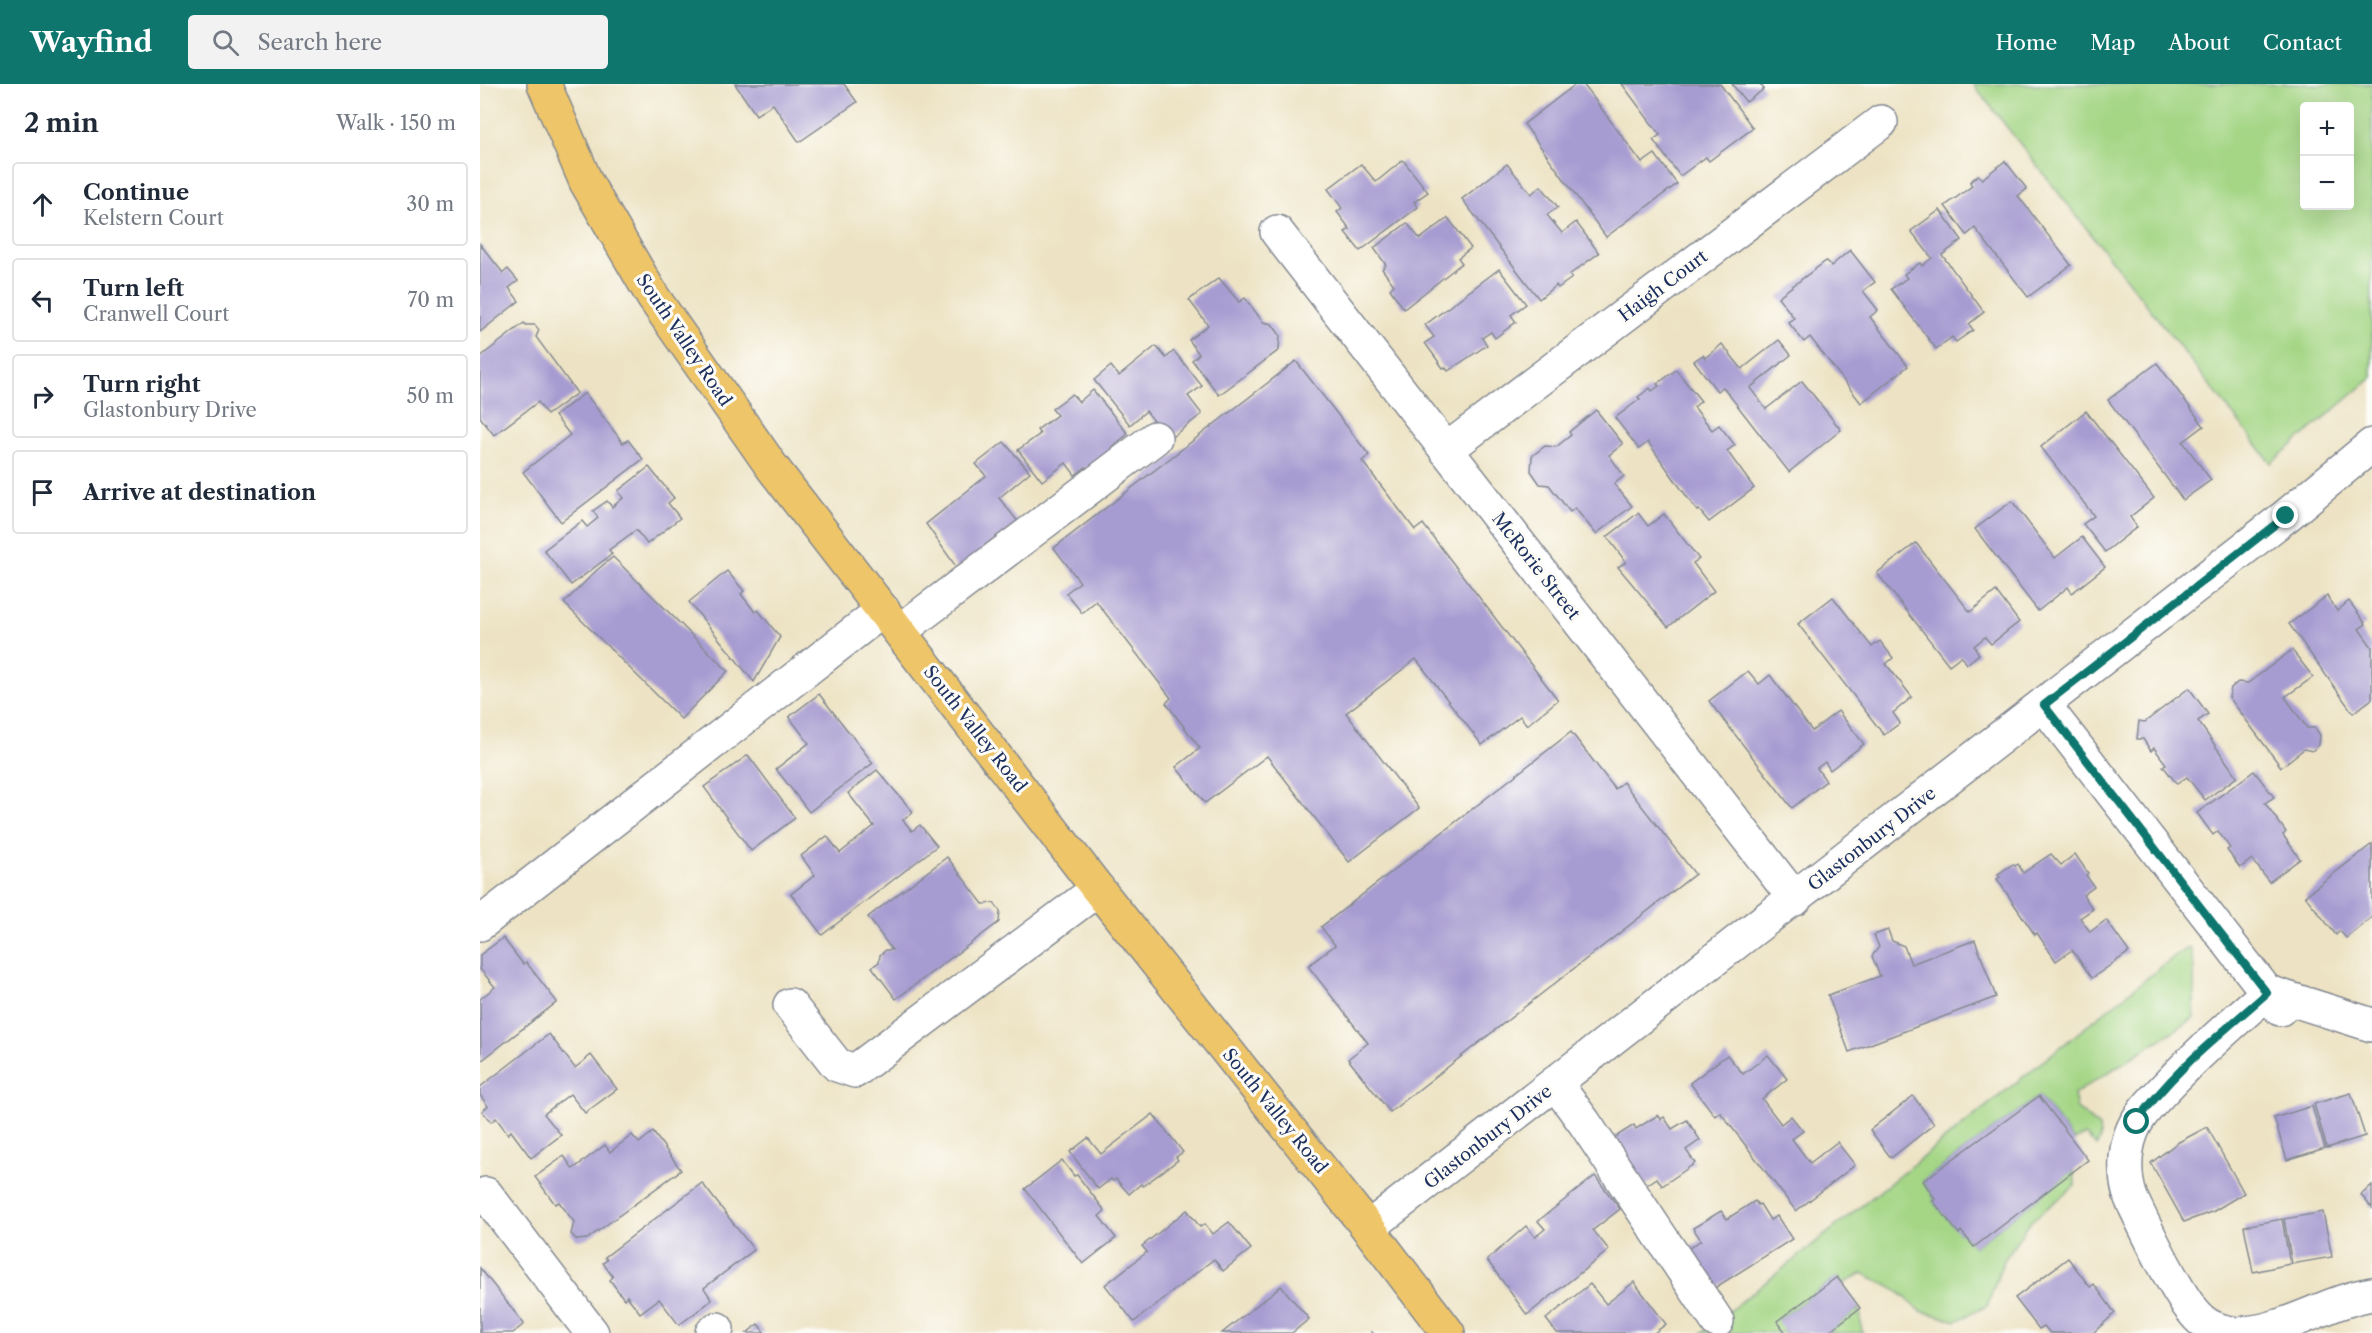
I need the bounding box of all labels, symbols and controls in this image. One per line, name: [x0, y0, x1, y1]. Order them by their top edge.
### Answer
search box: [188, 15, 608, 69]
text: Wayfind: [30, 25, 152, 59]
icon: search: [209, 26, 242, 59]
text: Search here: [257, 29, 382, 56]
text: Home: [1996, 30, 2057, 55]
text: Map: [2090, 30, 2135, 55]
text: About: [2168, 30, 2230, 55]
text: Contact: [2263, 30, 2342, 55]
map controls: [2300, 102, 2354, 210]
button: +: [2300, 102, 2354, 156]
text: 2 min: [24, 107, 99, 139]
text: Walk · 150 m: [336, 111, 456, 135]
button: −: [2300, 156, 2354, 210]
text: Continue: [83, 179, 189, 206]
icon: ahead: [26, 188, 59, 221]
text: 30 m: [406, 192, 454, 216]
text: Kelstern Court: [83, 206, 224, 230]
street label: Haigh Court: [1614, 245, 1712, 327]
street label: South Valley Road: [632, 270, 736, 410]
text: Turn left: [83, 275, 184, 302]
icon: left: [26, 284, 59, 317]
text: 70 m: [408, 288, 454, 312]
text: Cranwell Court: [83, 302, 229, 326]
text: Turn right: [83, 371, 201, 398]
icon: right: [26, 380, 59, 413]
text: 50 m: [407, 384, 454, 408]
text: Glastonbury Drive: [83, 398, 257, 422]
icon: arrive: [26, 476, 59, 509]
text: Arrive at destination: [83, 479, 316, 506]
route end: [2272, 502, 2298, 528]
street label: McRorie Street: [1487, 508, 1585, 625]
street label: South Valley Road: [919, 661, 1031, 797]
street label: Glastonbury Drive: [1804, 782, 1940, 896]
street label: South Valley Road: [1218, 1044, 1332, 1178]
street label: Glastonbury Drive: [1420, 1080, 1556, 1194]
route start: [2123, 1108, 2149, 1134]

